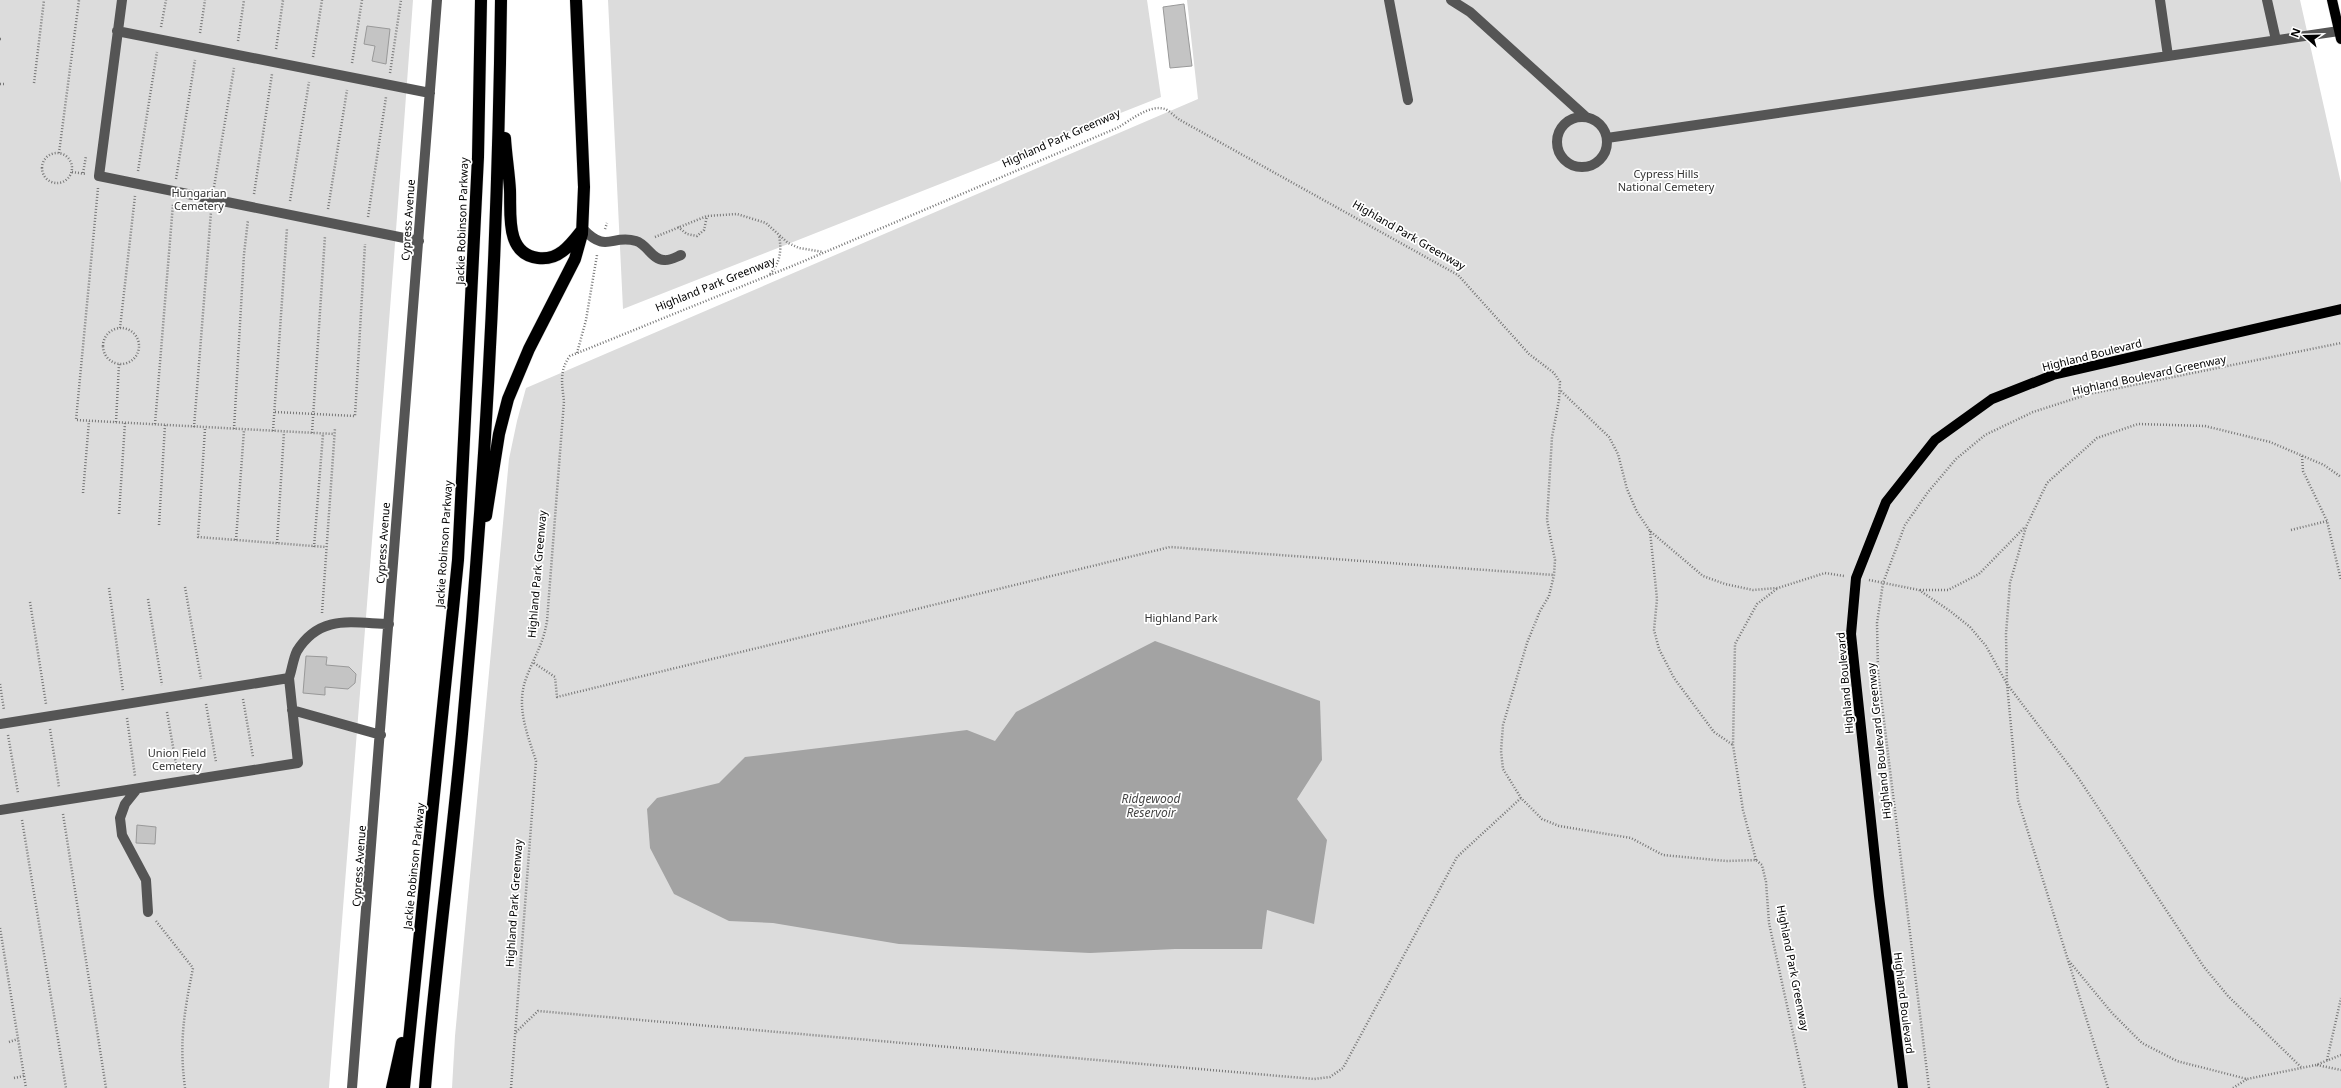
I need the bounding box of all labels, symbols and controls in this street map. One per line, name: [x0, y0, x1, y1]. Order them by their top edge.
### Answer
north arrow: [2285, 16, 2325, 56]
text: N: [2287, 26, 2304, 39]
street label: Highland Park Greenway: [999, 104, 1123, 170]
street label: Jackie Robinson Parkway: [452, 157, 471, 286]
park label: Cypress Hills National Cemetery: [1618, 166, 1715, 194]
street label: Cypress Avenue: [397, 179, 418, 261]
park label: Hungarian Cemetery: [171, 185, 227, 213]
street label: Highland Park Greenway: [1350, 196, 1469, 273]
street label: Highland Park Greenway: [653, 252, 777, 314]
street label: Highland Boulevard: [2040, 335, 2143, 374]
street label: Highland Boulevard Greenway: [2071, 351, 2228, 398]
street label: Jackie Robinson Parkway: [432, 480, 455, 609]
street label: Cypress Avenue: [372, 502, 393, 584]
street label: Highland Park Greenway: [523, 509, 550, 638]
park label: Highland Park: [1144, 610, 1218, 625]
street label: Highland Boulevard: [1833, 631, 1856, 735]
street label: Highland Boulevard Greenway: [1863, 662, 1894, 820]
park label: Union Field Cemetery: [148, 745, 206, 773]
water label: Ridgewood Reservoir: [1122, 790, 1181, 821]
street label: Jackie Robinson Parkway: [399, 801, 428, 931]
street label: Cypress Avenue: [348, 825, 369, 907]
street label: Highland Park Greenway: [502, 838, 525, 967]
street label: Highland Park Greenway: [1774, 904, 1813, 1033]
street label: Highland Boulevard: [1891, 951, 1918, 1055]

